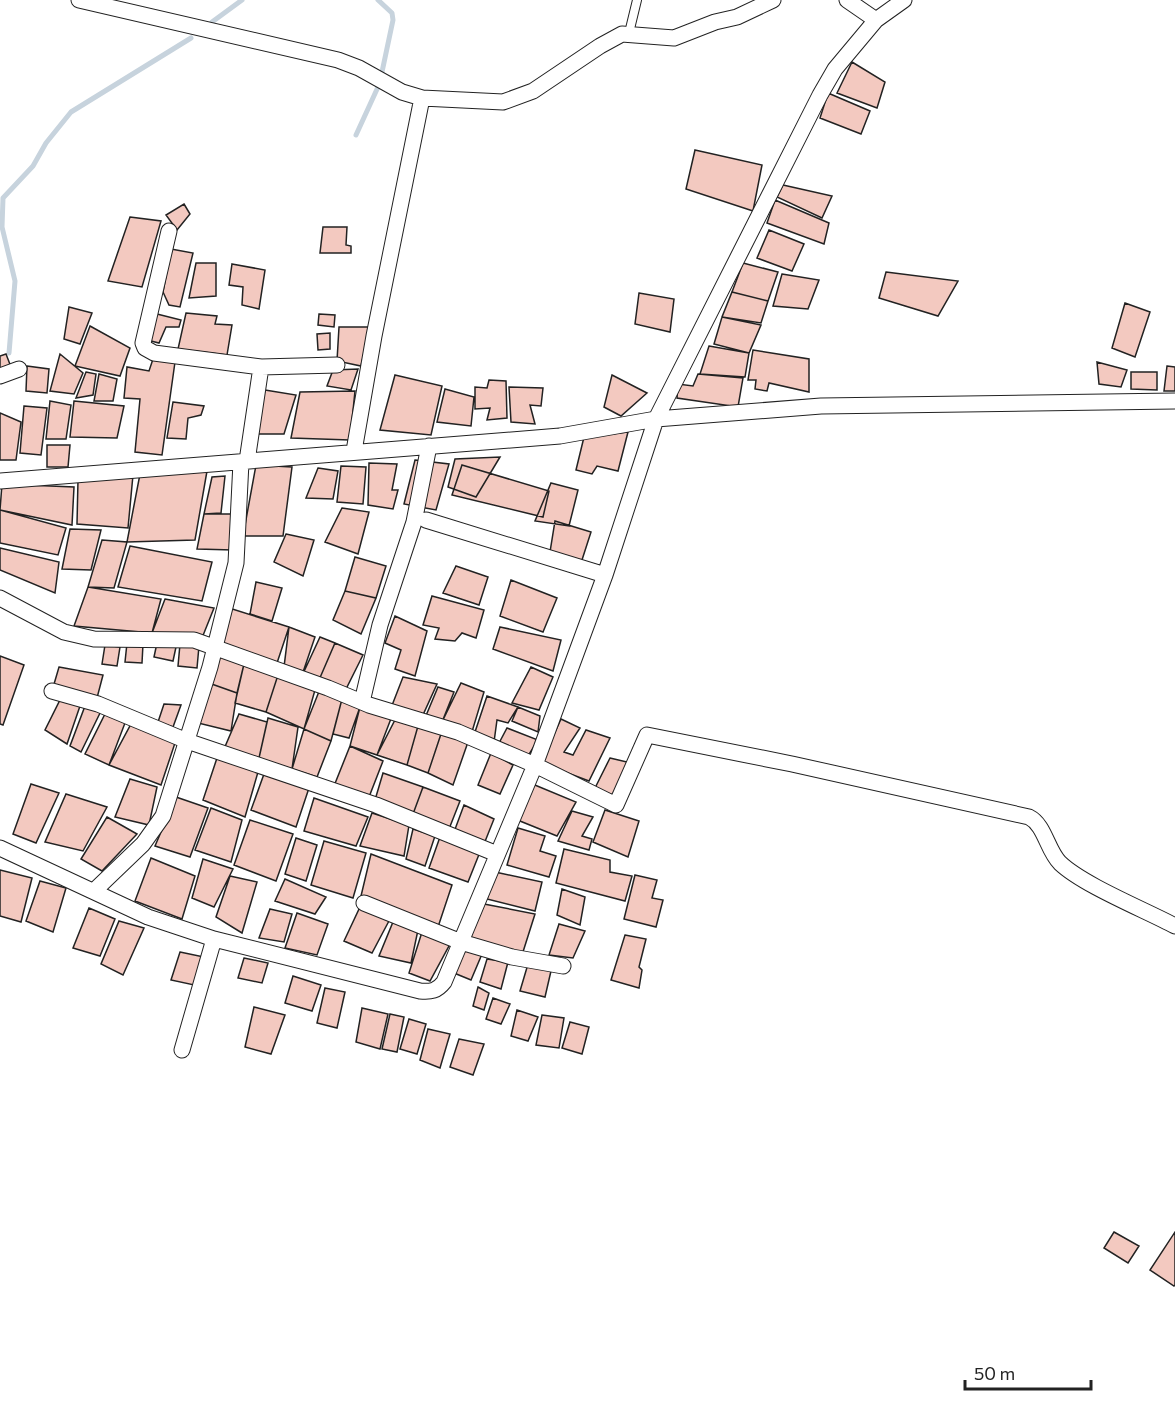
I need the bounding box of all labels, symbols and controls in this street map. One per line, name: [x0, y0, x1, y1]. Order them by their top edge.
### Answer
scale bar: [965, 1353, 1091, 1391]
text: 50 m: [974, 1362, 1015, 1384]

